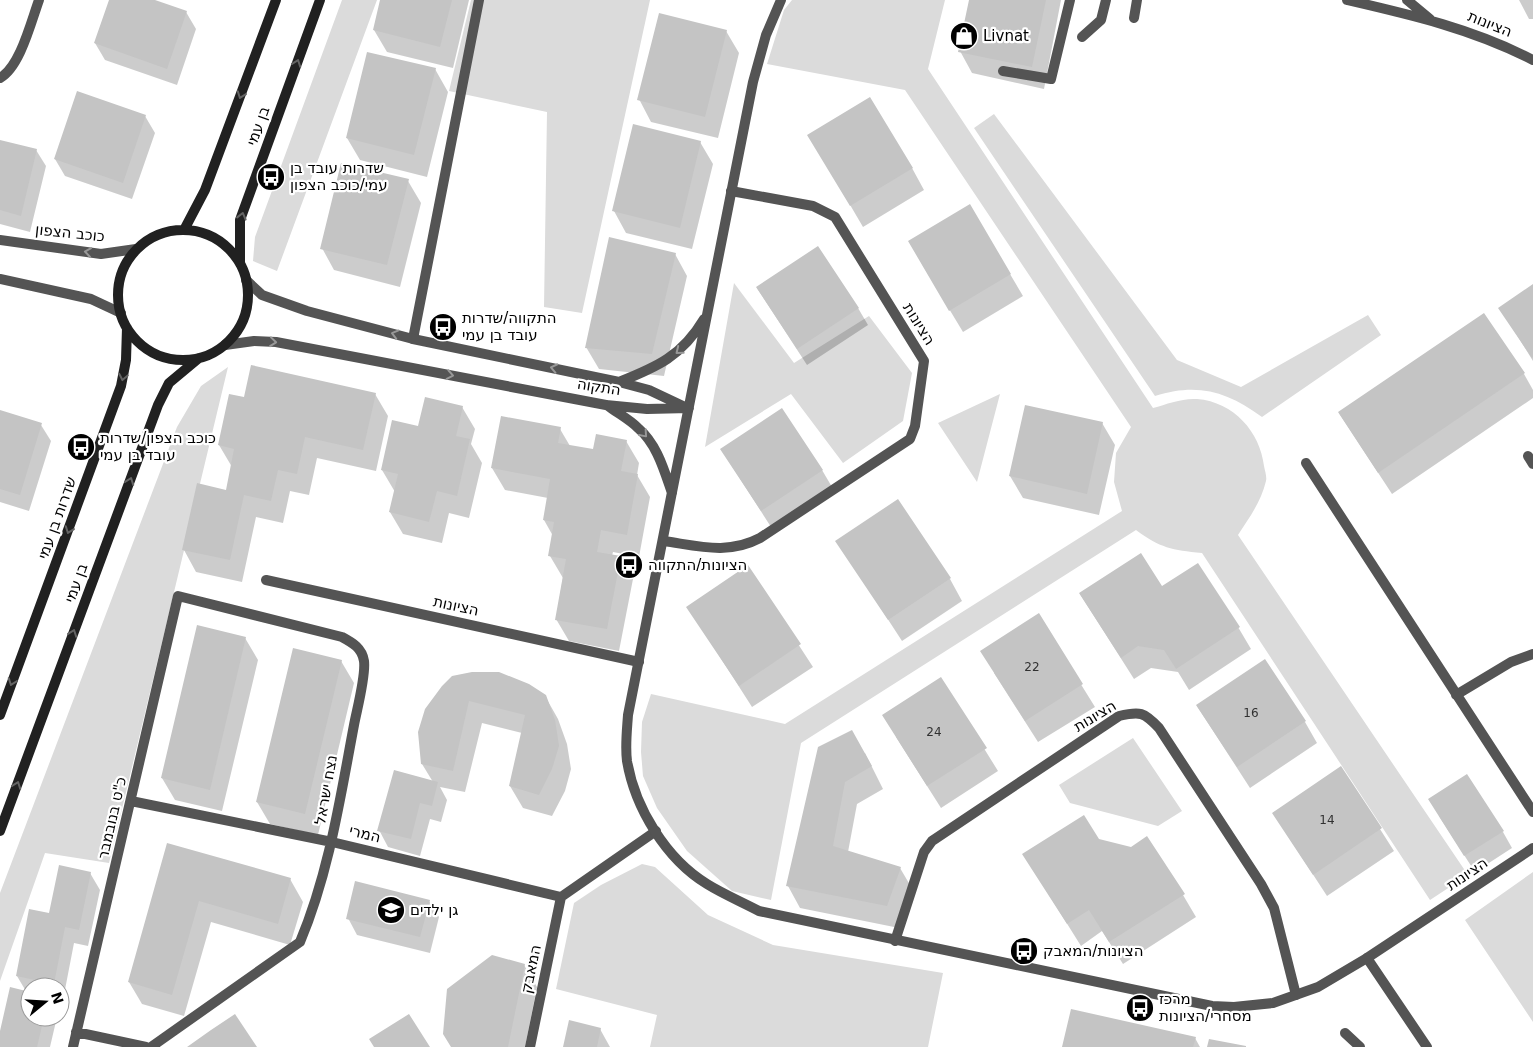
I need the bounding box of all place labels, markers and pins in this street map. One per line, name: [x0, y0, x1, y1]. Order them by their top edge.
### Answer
shop icon: Livnat: [949, 21, 979, 51]
place label: Livnat: [983, 27, 1029, 45]
place label: שדרות עובד בן עמי/כוכב הצפון: [290, 159, 388, 194]
bus stop icon: שדרות עובד בן עמי/כוכב הצפון: [256, 162, 286, 192]
place label: התקווה/שדרות עובד בן עמי: [462, 309, 557, 344]
bus stop icon: התקווה/שדרות עובד בן עמי: [428, 312, 458, 342]
place label: כוכב הצפון/שדרות עובד בן עמי: [100, 429, 216, 464]
bus stop icon: כוכב הצפון/שדרות עובד בן עמי: [66, 432, 96, 462]
bus stop icon: הציונות/התקווה: [614, 550, 644, 580]
place label: הציונות/התקווה: [648, 556, 747, 574]
school or university icon: גן ילדים: [376, 895, 406, 925]
place label: גן ילדים: [410, 901, 458, 919]
bus stop icon: הציונות/המאבק: [1009, 936, 1039, 966]
place label: הציונות/המאבק: [1043, 942, 1143, 960]
place label: מרכז מסחרי/הציונות: [1159, 990, 1252, 1025]
bus stop icon: מרכז מסחרי/הציונות: [1125, 993, 1155, 1023]

